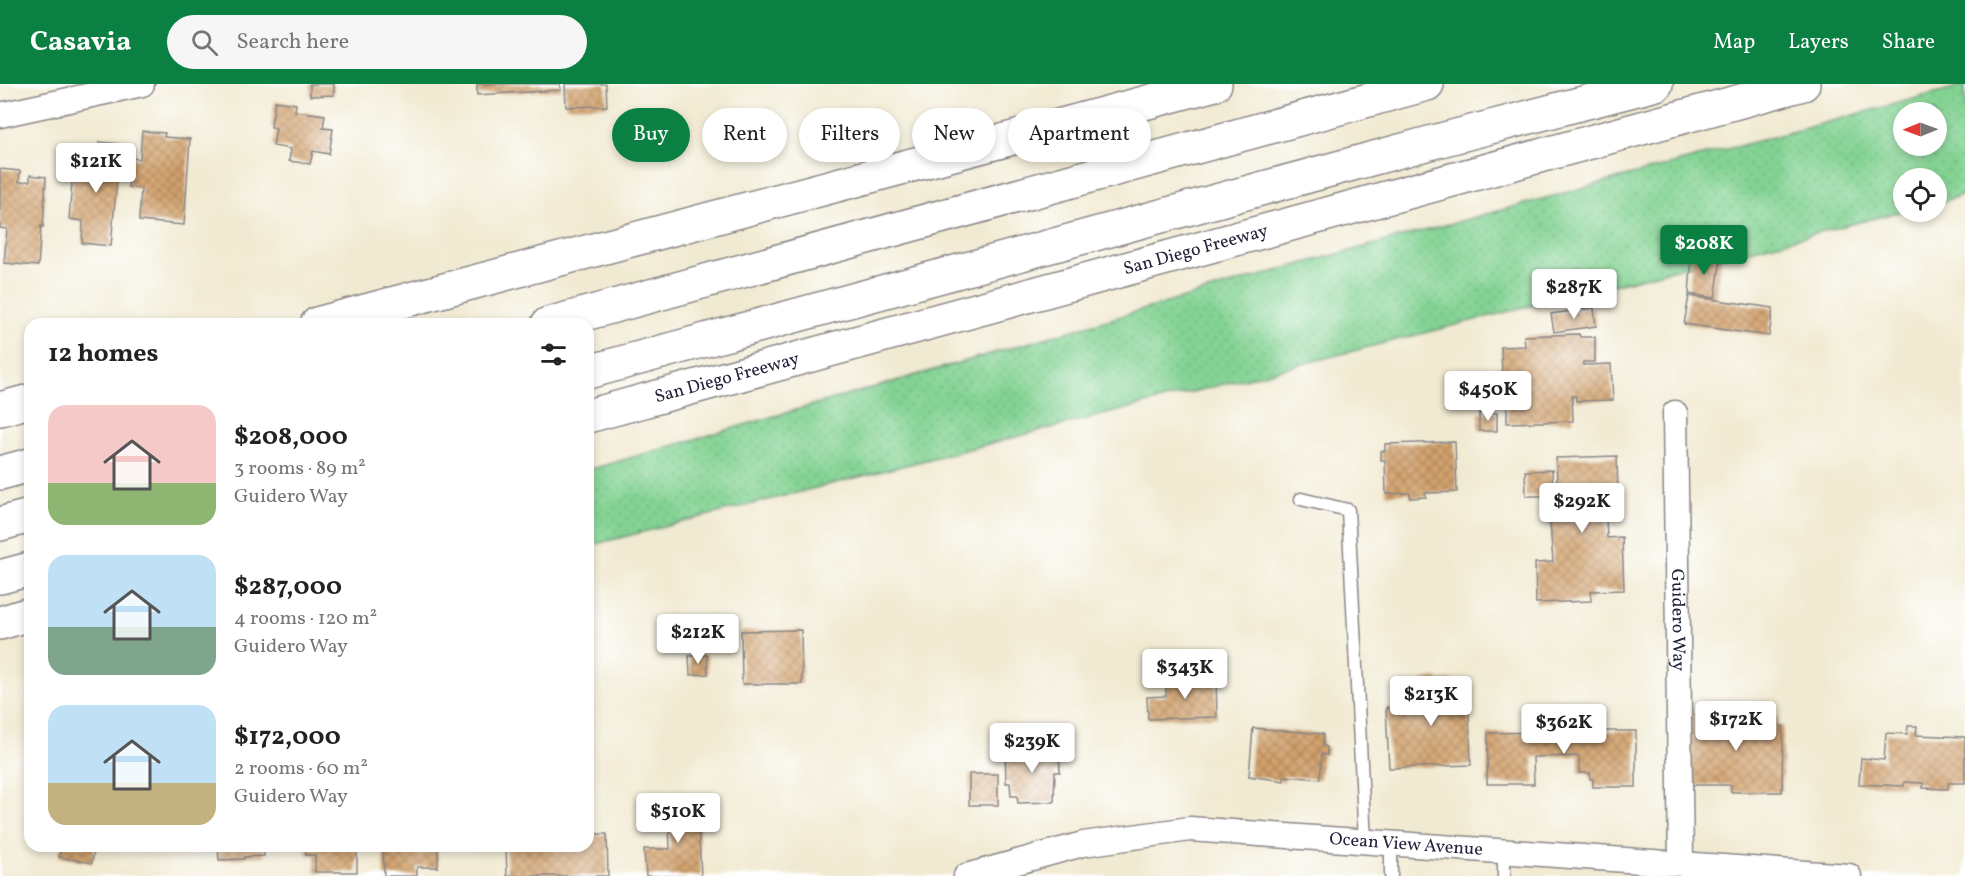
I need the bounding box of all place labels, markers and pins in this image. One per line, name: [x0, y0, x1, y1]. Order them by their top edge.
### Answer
pin: $121K: [54, 143, 138, 194]
pin: $208K: [1662, 225, 1746, 276]
pin: $287K: [1532, 269, 1616, 320]
pin: $450K: [1446, 371, 1530, 422]
pin: $292K: [1540, 483, 1624, 534]
pin: $212K: [656, 614, 740, 665]
pin: $343K: [1143, 649, 1227, 700]
pin: $213K: [1389, 676, 1473, 727]
pin: $172K: [1694, 701, 1778, 752]
pin: $362K: [1522, 704, 1606, 755]
pin: $239K: [990, 723, 1074, 774]
pin: $510K: [636, 793, 720, 844]

